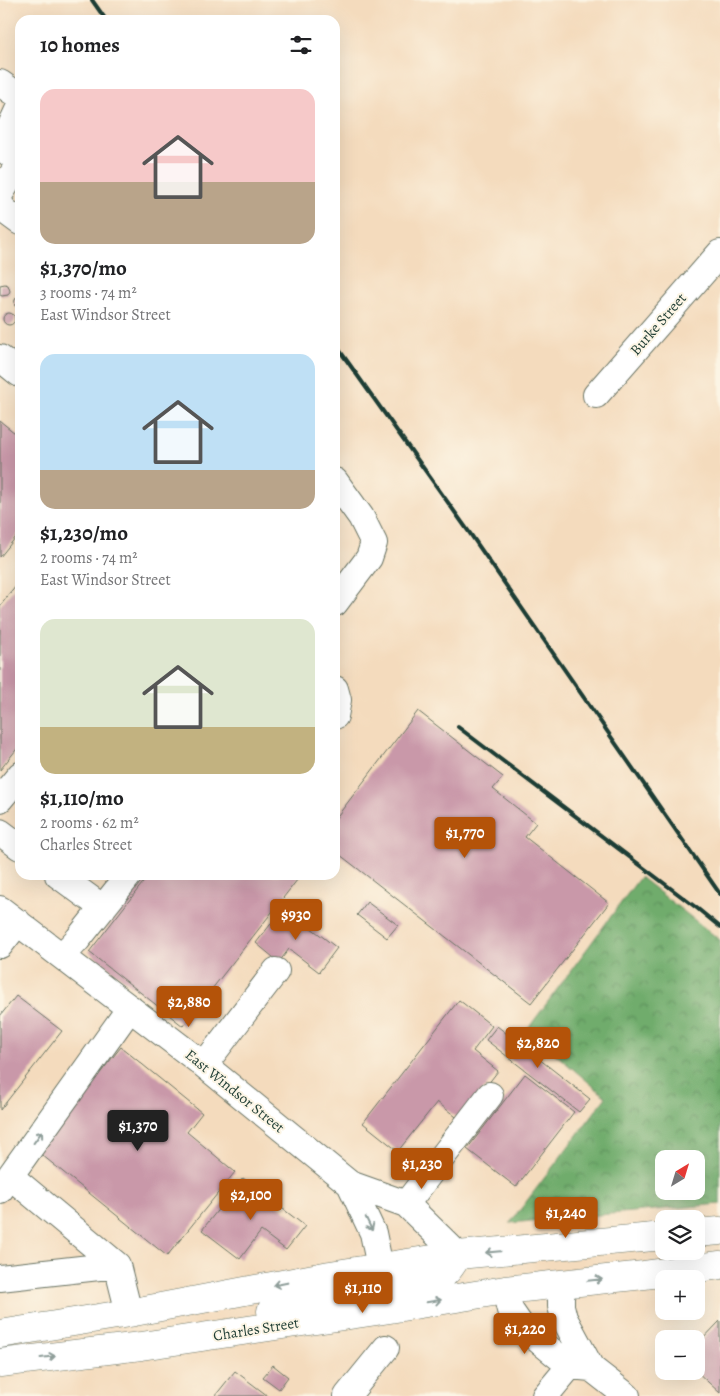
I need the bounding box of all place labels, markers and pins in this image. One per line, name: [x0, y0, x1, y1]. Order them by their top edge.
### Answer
pin: $1,770: [424, 816, 506, 859]
pin: $930: [266, 898, 326, 941]
pin: $2,880: [148, 986, 230, 1028]
pin: $2,820: [497, 1026, 579, 1069]
pin: $1,370: [97, 1110, 179, 1152]
pin: $1,230: [381, 1148, 463, 1190]
pin: $2,100: [210, 1178, 292, 1221]
pin: $1,240: [525, 1196, 607, 1239]
pin: $1,110: [322, 1272, 404, 1314]
pin: $1,220: [484, 1312, 566, 1355]

